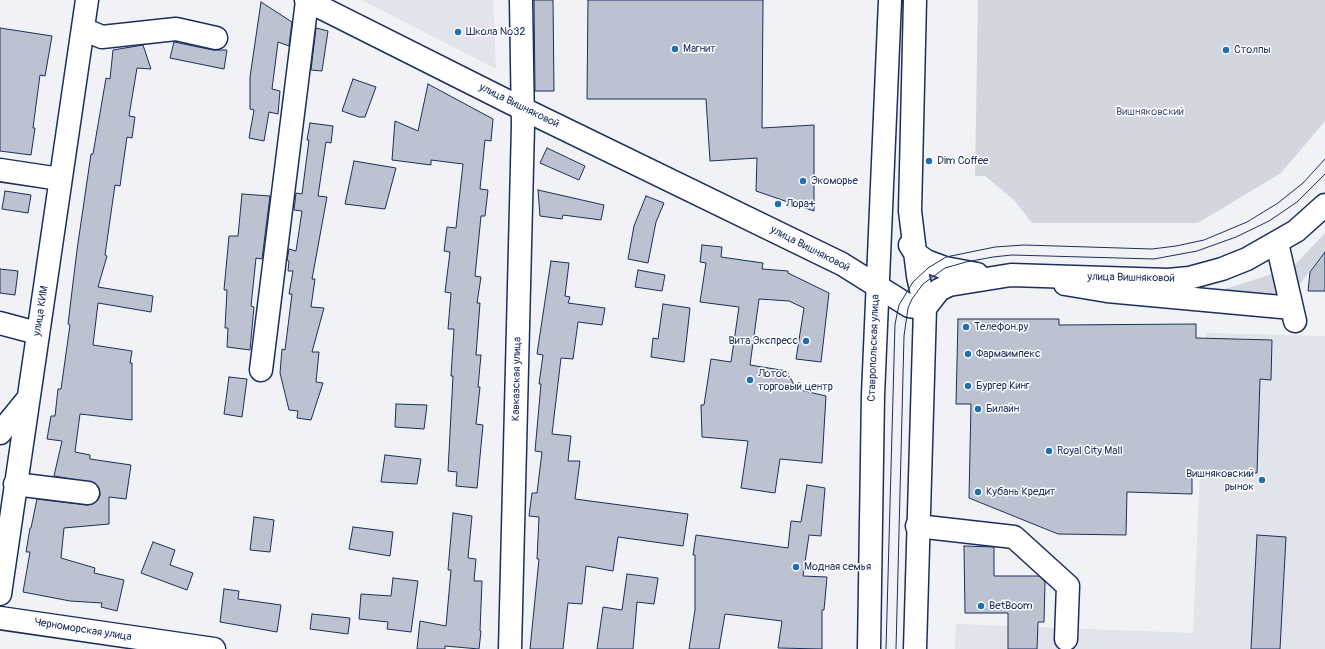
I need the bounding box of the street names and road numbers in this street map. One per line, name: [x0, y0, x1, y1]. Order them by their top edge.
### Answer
street label: улица Вишняковой: [477, 81, 561, 131]
street label: улица Вишняковой: [768, 223, 852, 275]
street label: улица Вишняковой: [1087, 271, 1175, 285]
street label: улица КИМ: [31, 285, 51, 337]
street label: Ставропольская улица: [866, 294, 882, 402]
street label: Кавказская улица: [510, 337, 524, 421]
street label: Черноморская улица: [33, 616, 133, 644]

